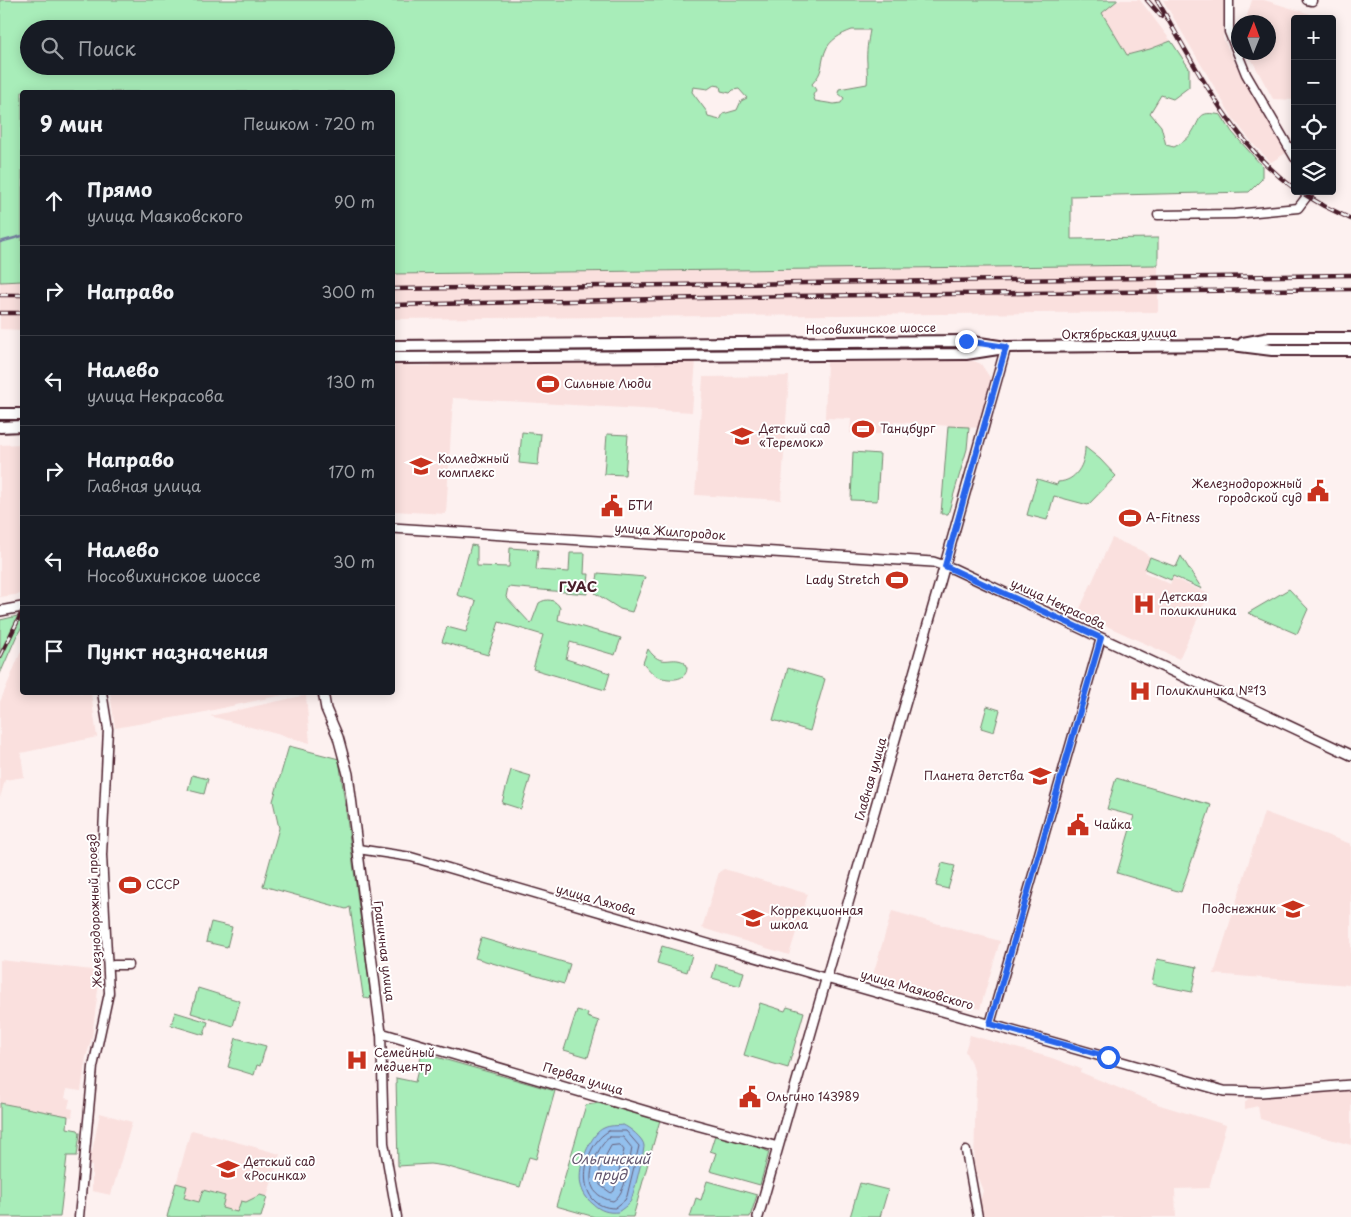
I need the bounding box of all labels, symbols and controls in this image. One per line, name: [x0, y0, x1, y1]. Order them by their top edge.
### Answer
north arrow: [1231, 15, 1276, 60]
map controls: [1291, 15, 1336, 195]
button: +: [1291, 15, 1336, 60]
search box: [20, 20, 395, 75]
icon: search: [38, 34, 66, 62]
text: Поиск: [78, 34, 136, 62]
button: −: [1291, 60, 1336, 105]
button: locate: [1291, 105, 1336, 150]
text: 9 мин: [40, 107, 103, 139]
text: Пешком · 720 m: [243, 111, 375, 135]
button: layers: [1291, 150, 1336, 195]
text: Прямо: [87, 175, 152, 203]
icon: ahead: [40, 187, 68, 215]
text: 90 m: [334, 189, 375, 213]
text: улица Маяковского: [87, 203, 243, 227]
icon: right: [40, 277, 68, 305]
text: Направо: [87, 277, 174, 305]
text: 300 m: [321, 279, 375, 303]
street label: Носовихинское шоссе: [806, 318, 936, 338]
street label: Октябрьская улица: [1061, 323, 1177, 343]
route end: [955, 330, 978, 353]
text: Налево: [87, 355, 159, 383]
icon: left: [40, 367, 68, 395]
text: 130 m: [327, 369, 375, 393]
sports icon: Сильные Люди: [535, 371, 561, 397]
place label: Сильные Люди: [564, 374, 651, 392]
text: улица Некрасова: [87, 383, 224, 407]
sports icon: Танцбург: [850, 416, 876, 442]
place label: Детский сад «Теремок»: [758, 419, 830, 451]
place label: Танцбург: [880, 419, 936, 437]
school or university icon: Детский сад «Теремок»: [729, 423, 755, 449]
text: Направо: [87, 445, 174, 473]
place label: Колледжный комплекс: [438, 449, 509, 481]
school or university icon: Колледжный комплекс: [408, 453, 434, 479]
icon: right: [40, 457, 68, 485]
text: 170 m: [329, 459, 375, 483]
text: Главная улица: [87, 473, 201, 497]
place label: Железнодорожный городской суд: [1192, 474, 1302, 506]
public building icon: Железнодорожный городской суд: [1305, 478, 1331, 504]
public building icon: БТИ: [599, 493, 625, 519]
place label: БТИ: [628, 496, 653, 514]
sports icon: A-Fitness: [1117, 505, 1143, 531]
place label: A-Fitness: [1146, 508, 1200, 526]
street label: улица Жилгородок: [614, 518, 727, 544]
text: Налево: [87, 535, 159, 563]
icon: left: [40, 547, 68, 575]
text: 30 m: [333, 549, 375, 573]
text: Носовихинское шоссе: [87, 563, 261, 587]
sports icon: Lady Stretch: [884, 567, 910, 593]
place label: Lady Stretch: [806, 570, 880, 588]
street label: улица Некрасова: [1008, 573, 1109, 633]
district label: ГУАС: [559, 576, 597, 597]
place label: Детская поликлиника: [1159, 587, 1237, 619]
hospital icon: Детская поликлиника: [1131, 591, 1157, 617]
icon: arrive: [40, 637, 68, 665]
text: Пункт назначения: [87, 637, 268, 665]
hospital icon: Поликлиника №13: [1127, 678, 1153, 704]
place label: Поликлиника №13: [1156, 681, 1267, 699]
street label: Главная улица: [850, 735, 891, 822]
school or university icon: Планета детства: [1027, 763, 1053, 789]
place label: Планета детства: [924, 766, 1024, 784]
public building icon: Чайка: [1065, 812, 1091, 838]
place label: Чайка: [1094, 815, 1132, 833]
street label: Железнодорожный проезд: [82, 833, 106, 989]
sports icon: СССР: [117, 872, 143, 898]
place label: СССР: [146, 875, 180, 893]
street label: улица Ляхова: [554, 879, 639, 919]
school or university icon: Подснежник: [1280, 896, 1306, 922]
place label: Подснежник: [1202, 899, 1277, 917]
street label: Граничная улица: [370, 900, 400, 1003]
place label: Коррекционная школа: [770, 901, 863, 933]
school or university icon: Коррекционная школа: [740, 905, 766, 931]
street label: улица Маяковского: [859, 964, 976, 1014]
place label: Семейный медцентр: [374, 1043, 435, 1075]
route start: [1097, 1046, 1120, 1069]
hospital icon: Семейный медцентр: [344, 1047, 370, 1073]
street label: Первая улица: [541, 1057, 626, 1099]
public building icon: Ольгино 143989: [737, 1084, 763, 1110]
place label: Ольгино 143989: [766, 1087, 859, 1105]
water label: Ольгинский пруд: [570, 1148, 652, 1185]
place label: Детский сад «Росинка»: [243, 1152, 315, 1184]
school or university icon: Детский сад «Росинка»: [215, 1156, 241, 1182]

